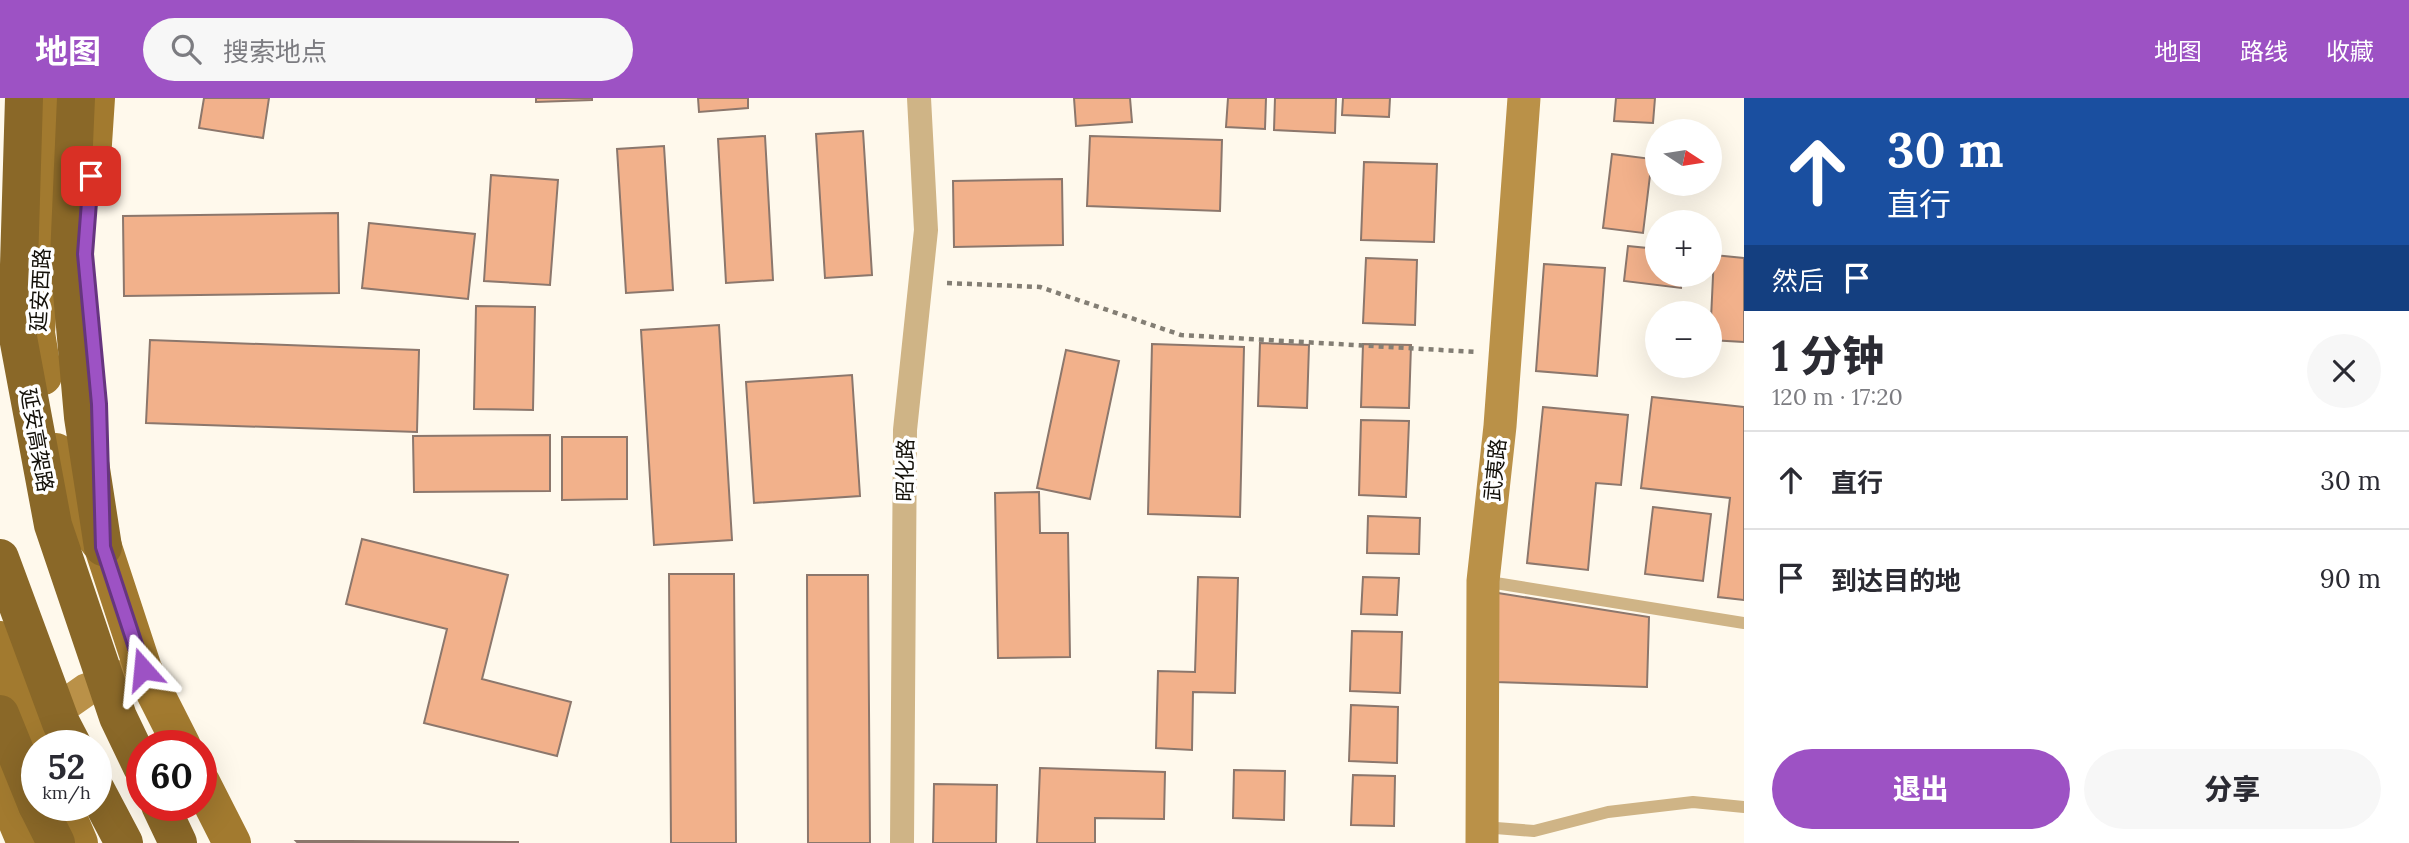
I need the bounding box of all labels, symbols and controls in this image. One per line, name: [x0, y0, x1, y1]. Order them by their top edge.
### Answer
search box: [143, 18, 633, 81]
text: 地图: [35, 30, 101, 72]
icon: search: [167, 30, 205, 68]
text: 搜索地点: [223, 35, 327, 68]
text: 地图: [2154, 36, 2202, 67]
text: 路线: [2240, 36, 2288, 67]
text: 收藏: [2326, 36, 2374, 67]
text: 30 m: [1887, 118, 2004, 180]
north arrow: [1645, 119, 1722, 196]
map controls: [1645, 119, 1722, 378]
icon: ahead: [1772, 126, 1863, 217]
pin: [61, 146, 121, 206]
icon: arrive: [72, 157, 110, 195]
text: 直行: [1887, 184, 1951, 225]
button: +: [1645, 210, 1722, 287]
street label: 延安西路: [24, 247, 56, 333]
icon: arrive: [1838, 259, 1876, 297]
text: 然后: [1772, 264, 1824, 297]
button: −: [1645, 301, 1722, 378]
text: 1 分钟: [1772, 329, 1884, 383]
button: close: [2307, 334, 2381, 408]
text: 120 m · 17:20: [1772, 382, 1903, 411]
street label: 延安高架路: [15, 386, 59, 494]
street label: 武夷路: [1478, 437, 1512, 503]
street label: 昭化路: [891, 438, 919, 502]
icon: ahead: [1772, 461, 1810, 499]
text: 30 m: [2320, 464, 2381, 497]
text: 直行: [1831, 466, 1883, 499]
icon: arrive: [1772, 559, 1810, 597]
text: 90 m: [2320, 562, 2381, 595]
text: 到达目的地: [1831, 564, 1961, 597]
position arrow: [106, 632, 180, 706]
speed limit sign: 60: [126, 730, 217, 821]
text: 52: [48, 744, 85, 789]
button: 退出: [1772, 749, 2070, 829]
button: 分享: [2084, 749, 2381, 829]
text: km/h: [42, 781, 91, 804]

